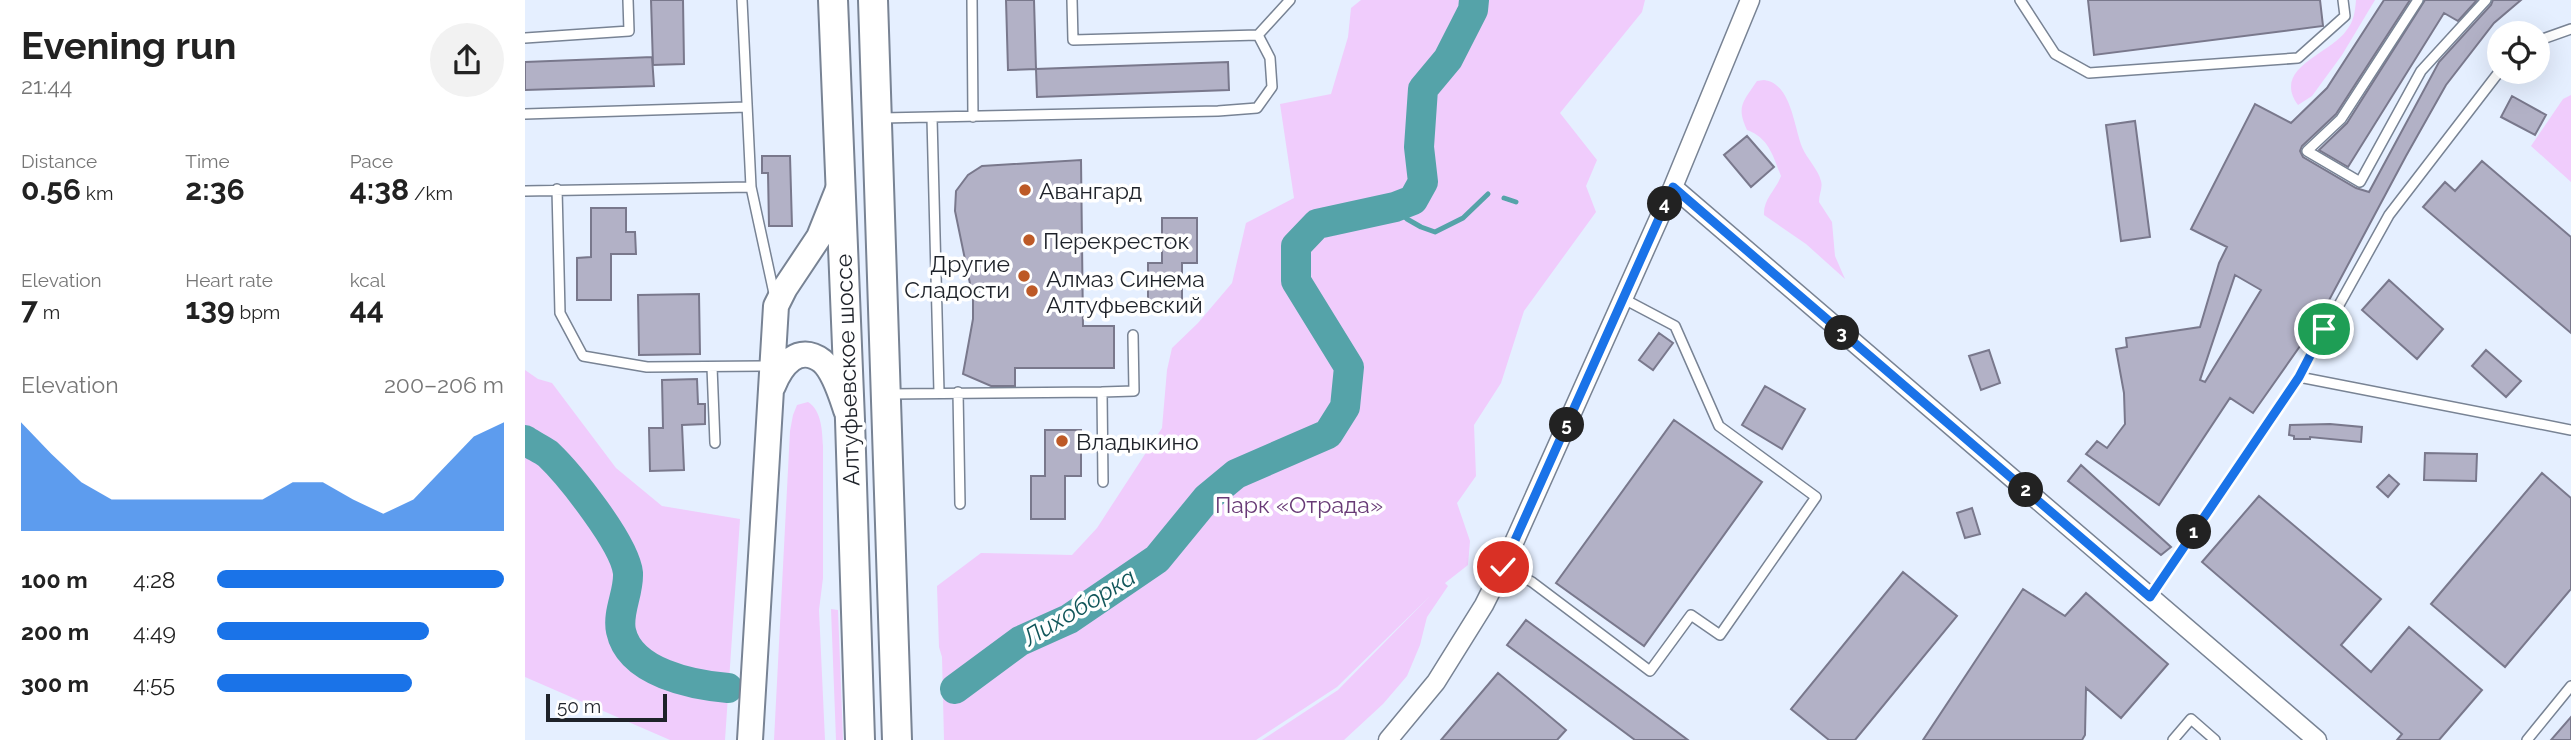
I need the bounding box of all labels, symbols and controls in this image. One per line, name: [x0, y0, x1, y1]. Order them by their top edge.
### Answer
map controls: [2487, 21, 2550, 84]
button: locate: [2487, 21, 2550, 84]
text: Evening run: [21, 23, 236, 68]
button: share: [430, 23, 504, 97]
text: 21:44: [21, 72, 72, 99]
text: Distance: [21, 150, 97, 172]
text: Time: [185, 150, 230, 172]
text: Pace: [350, 150, 393, 172]
text: 0.56: [21, 172, 81, 207]
text: 2:36: [185, 172, 245, 207]
text: 4:38: [350, 172, 409, 207]
place label: Авангард: [1039, 177, 1142, 204]
text: km: [81, 182, 113, 204]
text: /km: [409, 182, 453, 204]
marker: Авангард: [1017, 182, 1033, 198]
pin: 4: [1647, 186, 1683, 222]
text: 4: [1659, 192, 1670, 214]
place label: Перекресток: [1043, 227, 1190, 254]
marker: Перекресток: [1021, 232, 1037, 248]
place label: Другие Сладости: [904, 250, 1010, 303]
street label: Алтуфьевское шоссе: [829, 253, 865, 487]
place label: Алмаз Синема Алтуфьевский: [1046, 265, 1205, 318]
marker: Другие Сладости: [1016, 268, 1032, 284]
text: Elevation: [21, 269, 102, 291]
text: Heart rate: [185, 269, 273, 291]
text: kcal: [350, 269, 385, 291]
marker: Алмаз Синема Алтуфьевский: [1024, 283, 1040, 299]
text: 7: [21, 291, 38, 326]
text: 139: [185, 291, 235, 326]
text: 44: [350, 291, 384, 326]
pin: [2294, 299, 2354, 359]
text: m: [38, 301, 60, 323]
text: bpm: [235, 301, 280, 323]
icon: arrive: [2305, 310, 2343, 348]
pin: 3: [1825, 316, 1859, 350]
text: 3: [1836, 321, 1847, 343]
text: Elevation: [21, 371, 119, 398]
text: 200–206 m: [384, 371, 504, 398]
pin: 5: [1549, 408, 1585, 442]
text: 5: [1561, 413, 1572, 435]
place label: Владыкино: [1076, 428, 1199, 455]
marker: Владыкино: [1054, 433, 1070, 449]
pin: 2: [2009, 472, 2043, 508]
text: 2: [2020, 478, 2031, 500]
park label: Парк «Отрада»: [1215, 491, 1383, 518]
pin: 1: [2177, 514, 2211, 550]
text: 1: [2189, 520, 2198, 542]
pin: [1473, 537, 1533, 597]
icon: check: [1484, 548, 1522, 586]
water label: Лихоборка: [1016, 562, 1141, 653]
text: 100 m: [21, 566, 88, 593]
text: 4:28: [133, 566, 176, 593]
text: 200 m: [21, 618, 89, 645]
text: 4:49: [133, 618, 176, 645]
text: 300 m: [21, 670, 89, 697]
text: 4:55: [133, 670, 175, 697]
scale bar: [546, 691, 667, 723]
text: 50 m: [557, 695, 601, 717]

